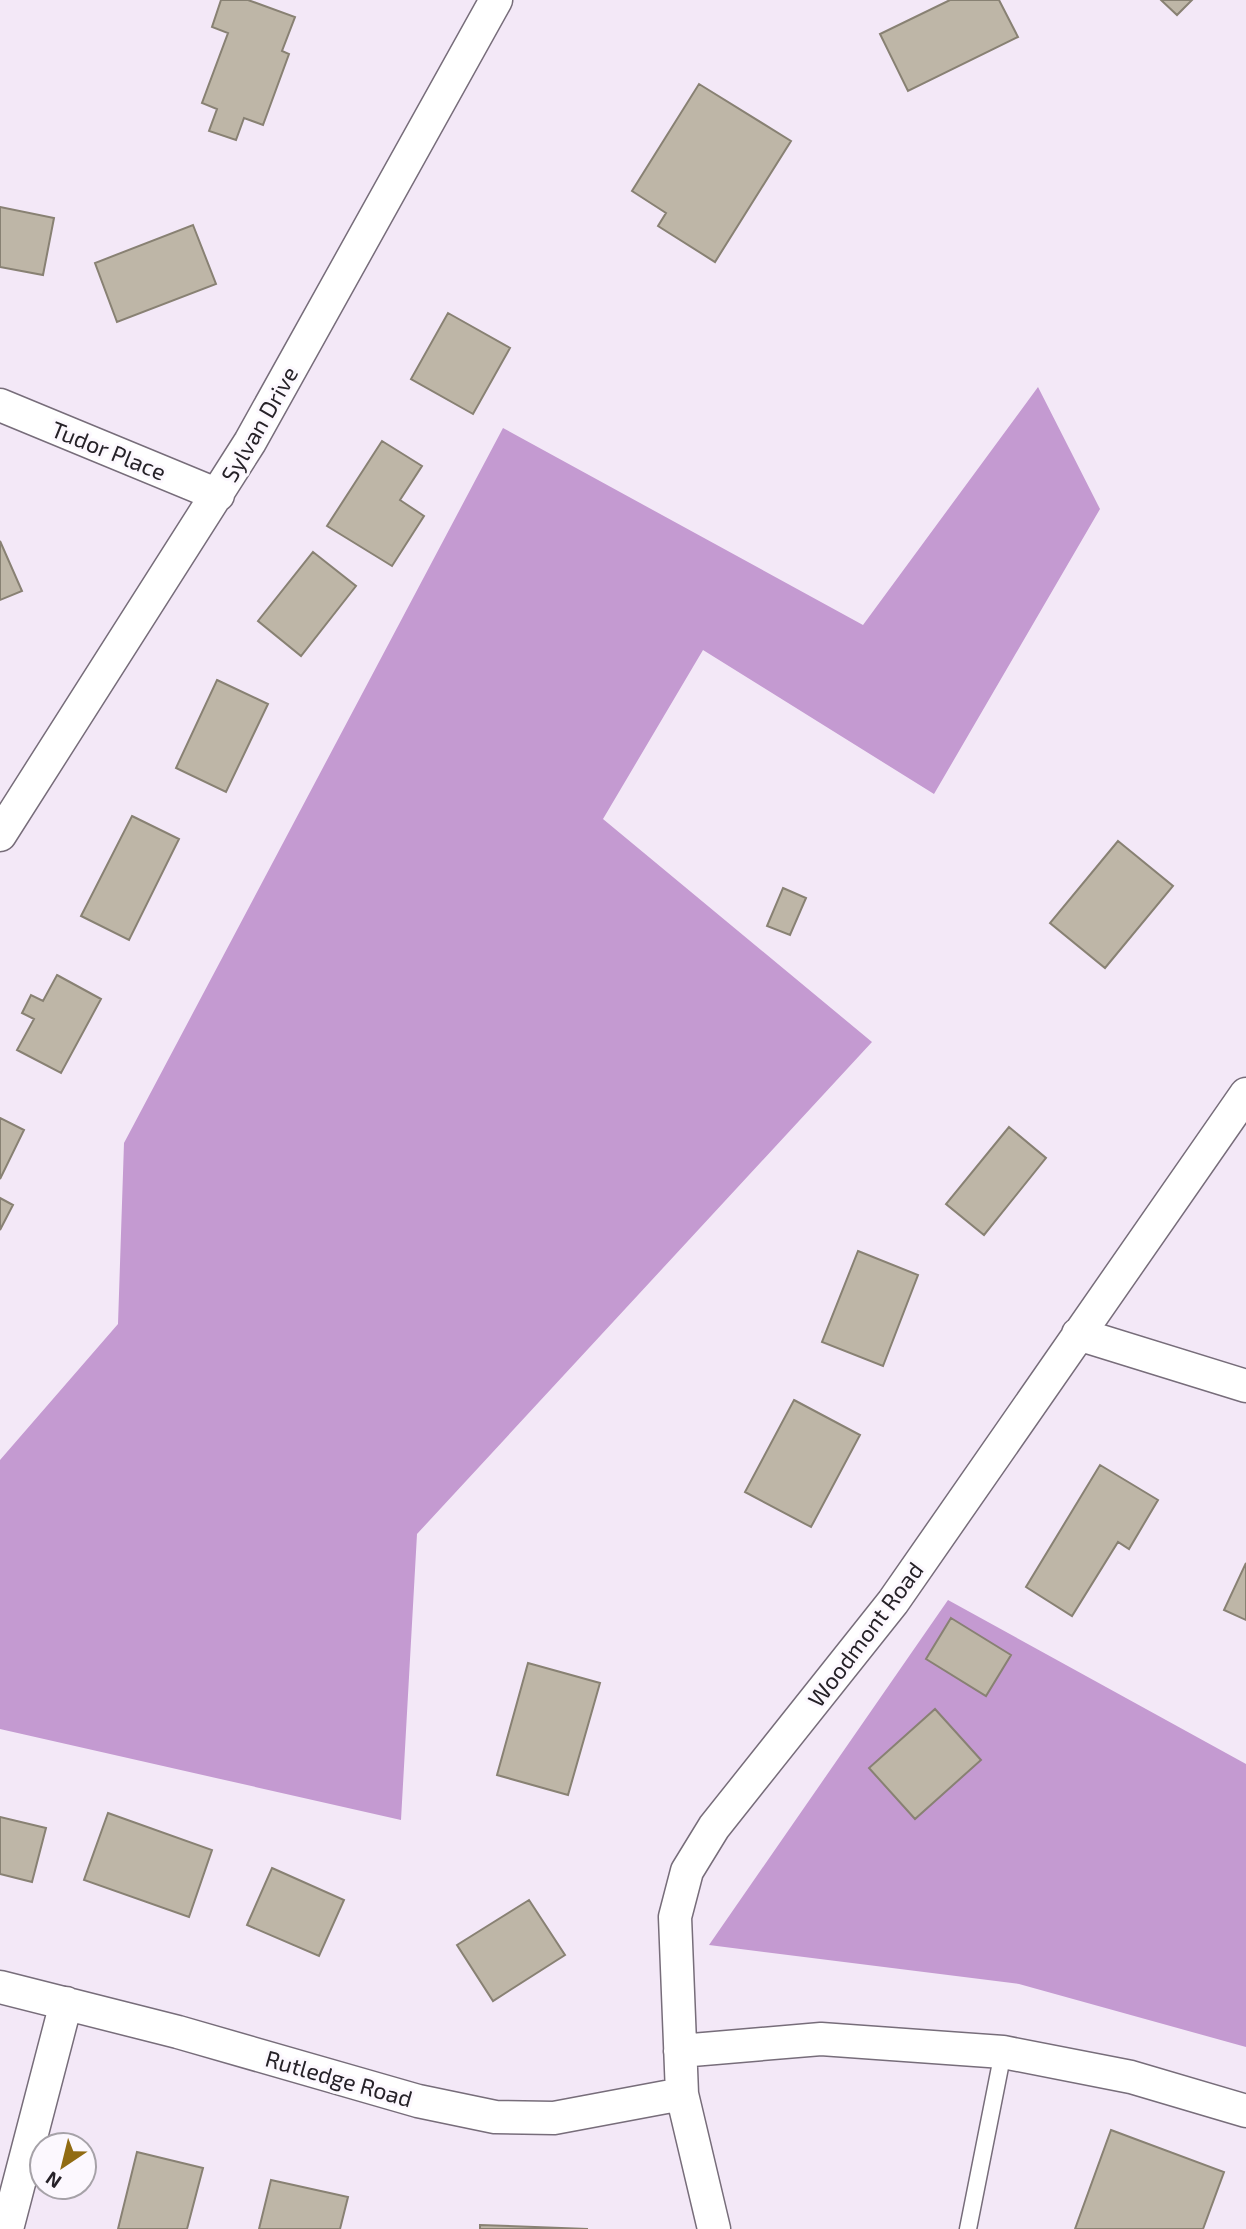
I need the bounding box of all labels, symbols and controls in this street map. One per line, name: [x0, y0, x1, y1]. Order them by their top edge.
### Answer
street label: Sylvan Drive: [215, 361, 303, 487]
street label: Tudor Place: [48, 414, 170, 486]
street label: Woodmont Road: [801, 1556, 929, 1712]
street label: Rutledge Road: [262, 2044, 416, 2112]
north arrow: [28, 2131, 98, 2201]
text: N: [41, 2167, 65, 2194]

